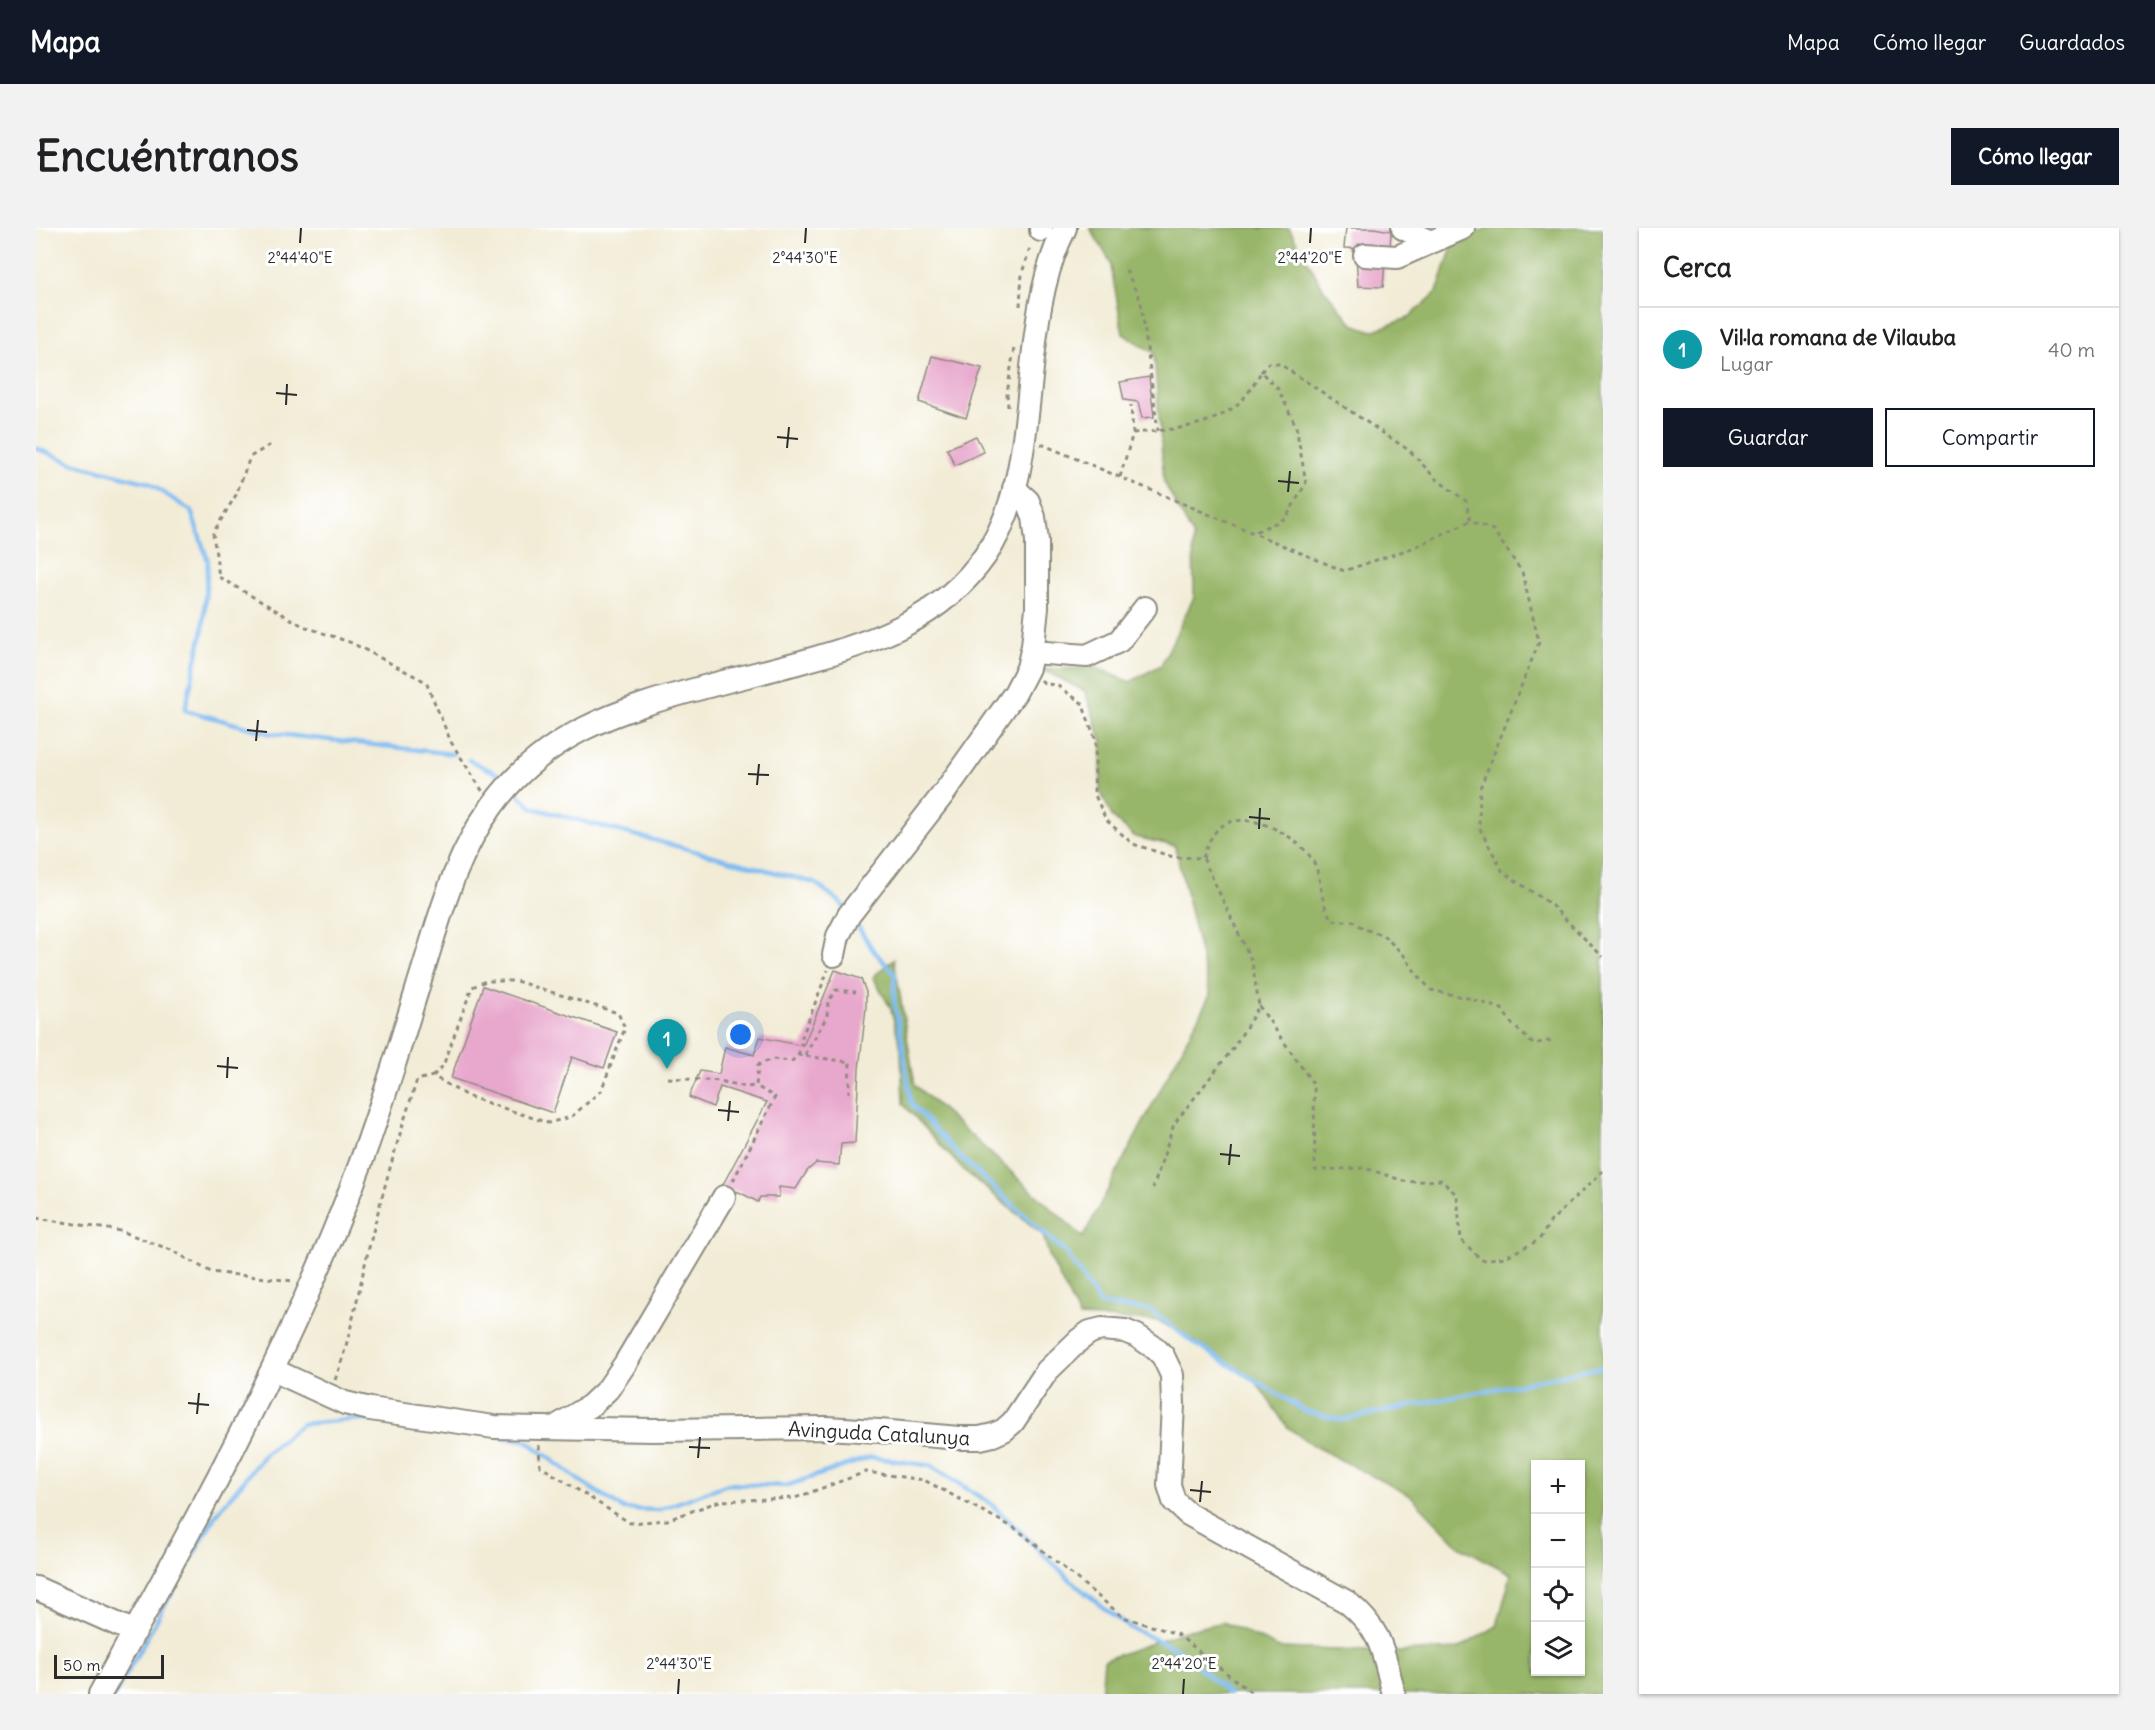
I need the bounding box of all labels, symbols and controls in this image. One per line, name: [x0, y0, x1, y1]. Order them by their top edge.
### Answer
text: Mapa: [30, 24, 100, 60]
text: Mapa: [1787, 29, 1840, 56]
text: Cómo llegar: [1873, 29, 1986, 56]
text: Guardados: [2019, 29, 2125, 56]
button: Cómo llegar: [1951, 128, 2119, 185]
text: Encuéntranos: [36, 130, 299, 182]
text: 2°44'40"E: [267, 248, 333, 267]
text: 2°44'30"E: [772, 248, 838, 267]
text: 2°44'20"E: [1277, 248, 1343, 267]
text: Cerca: [1663, 251, 1732, 284]
text: Vil·la romana de Vilauba: [1720, 323, 1956, 351]
text: 1: [1679, 337, 1686, 362]
text: 40 m: [2048, 337, 2095, 362]
text: Lugar: [1720, 351, 1773, 376]
button: Guardar: [1663, 408, 1873, 467]
button: Compartir: [1885, 408, 2095, 467]
pin: 1: [648, 1020, 686, 1069]
your location: [726, 1020, 755, 1049]
street label: Avinguda Catalunya: [787, 1416, 971, 1450]
map controls: [1531, 1460, 1585, 1676]
button: +: [1531, 1460, 1585, 1514]
button: −: [1531, 1514, 1585, 1568]
button: locate: [1531, 1568, 1585, 1622]
button: layers: [1531, 1622, 1585, 1676]
scale bar: [54, 1652, 164, 1680]
text: 2°44'30"E: [646, 1654, 712, 1673]
text: 2°44'20"E: [1151, 1654, 1217, 1673]
text: 50 m: [63, 1655, 101, 1675]

